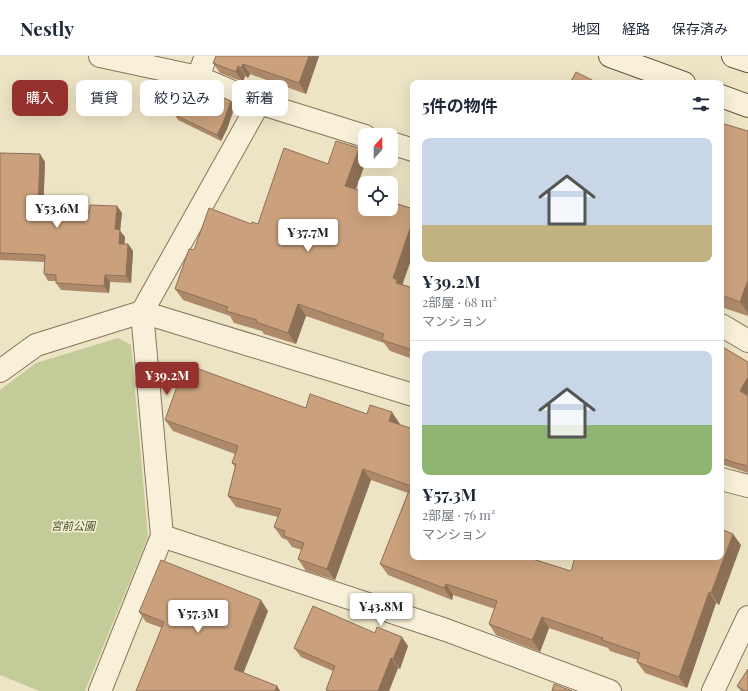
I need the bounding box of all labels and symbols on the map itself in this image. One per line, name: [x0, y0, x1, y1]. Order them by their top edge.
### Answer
north arrow: [358, 128, 398, 168]
pin: ¥53.6M: [24, 195, 90, 229]
pin: ¥37.7M: [275, 219, 341, 253]
pin: ¥39.2M: [134, 362, 200, 396]
park label: 宮前公園: [51, 518, 97, 533]
pin: ¥43.8M: [348, 593, 414, 627]
pin: ¥57.3M: [165, 600, 231, 634]

